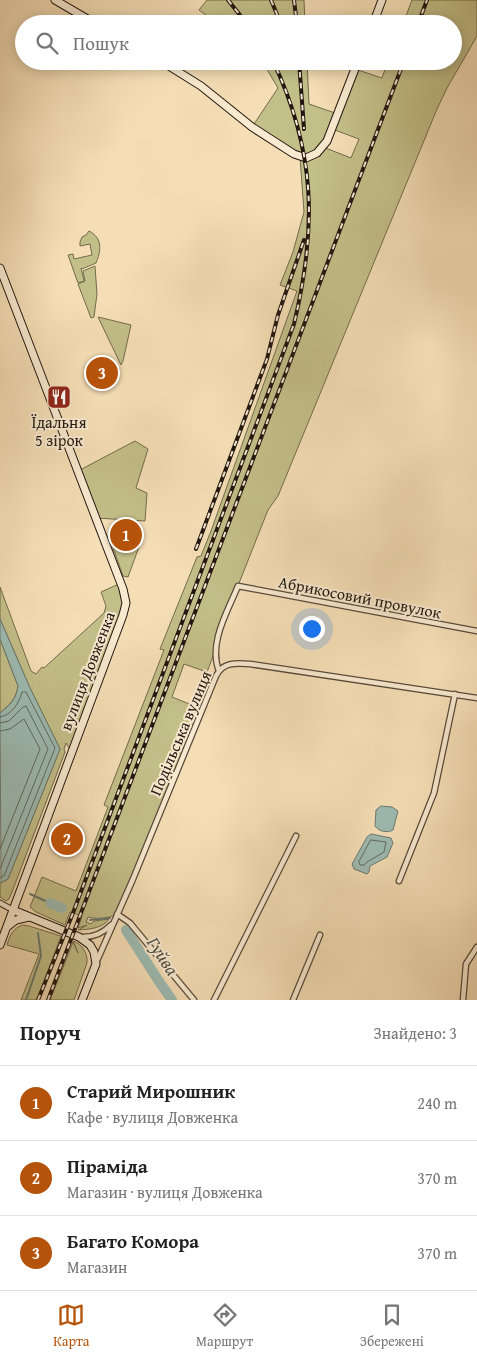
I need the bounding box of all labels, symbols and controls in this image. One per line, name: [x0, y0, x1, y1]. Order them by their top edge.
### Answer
search box: [15, 15, 462, 70]
icon: search: [33, 29, 61, 57]
text: Пошук: [73, 29, 129, 57]
pin: 3: [86, 354, 118, 392]
restaurant icon: Їдальня 5 зірок: [46, 384, 72, 410]
place label: Їдальня 5 зірок: [31, 410, 86, 452]
pin: 1: [110, 516, 142, 554]
street label: Абрикосовий провулок: [277, 569, 444, 625]
street label: вулиця Довженка: [53, 608, 121, 734]
your location: [299, 616, 325, 642]
street label: Подільська вулиця: [143, 667, 217, 799]
pin: 2: [51, 820, 83, 858]
water label: Гуйва: [140, 930, 186, 981]
text: Поруч: [20, 1017, 81, 1048]
text: Знайдено: 3: [374, 1021, 457, 1045]
text: Старий Мирошник: [67, 1077, 235, 1105]
text: 1: [32, 1091, 40, 1115]
text: 240 m: [417, 1091, 457, 1115]
text: Кафе · вулиця Довженка: [67, 1105, 238, 1129]
text: Піраміда: [67, 1152, 148, 1180]
text: 2: [32, 1166, 40, 1190]
text: 370 m: [417, 1166, 457, 1190]
text: Магазин · вулиця Довженка: [67, 1180, 263, 1204]
text: Багато Комора: [67, 1227, 199, 1255]
text: 3: [32, 1241, 40, 1265]
text: 370 m: [417, 1241, 457, 1265]
text: Магазин: [67, 1255, 127, 1279]
tab: Карта: [53, 1301, 90, 1351]
tab: Маршрут: [196, 1301, 253, 1351]
tab: Збережені: [360, 1301, 424, 1351]

